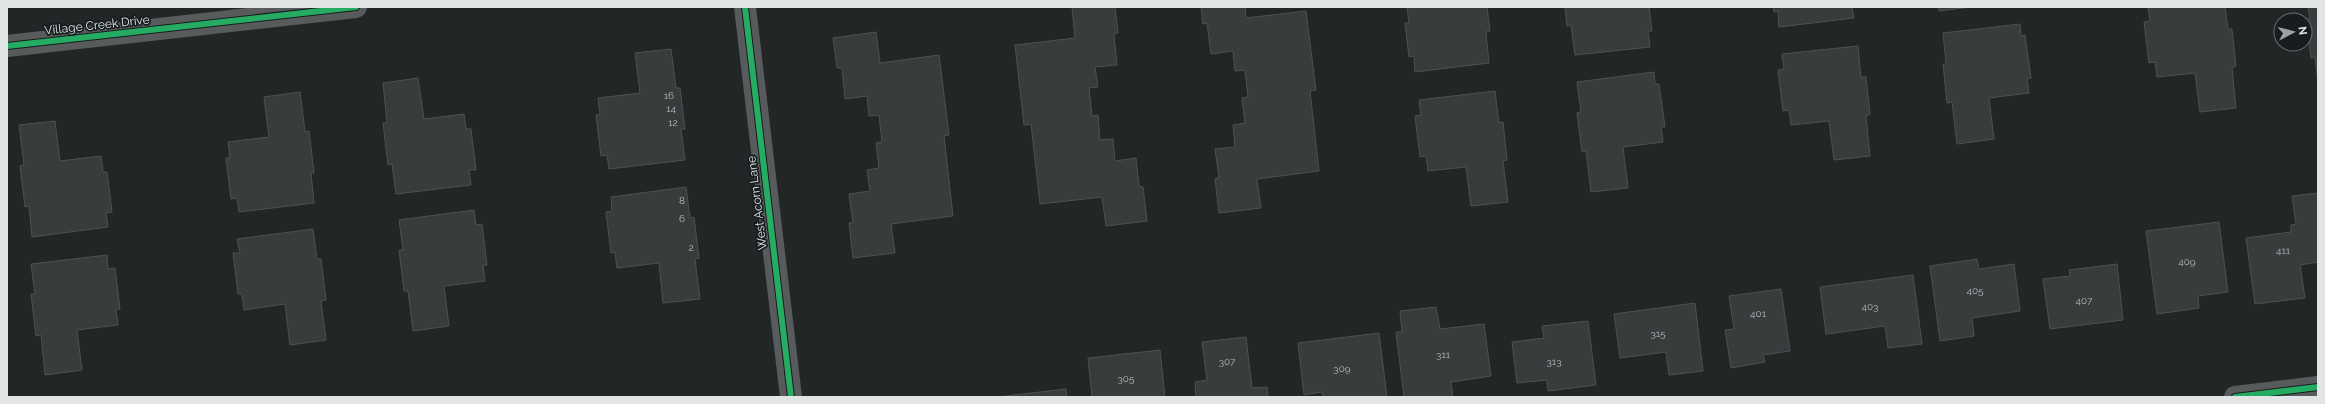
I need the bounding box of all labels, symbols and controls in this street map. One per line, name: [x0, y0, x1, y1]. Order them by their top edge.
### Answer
north arrow: [2273, 12, 2313, 52]
street label: Village Creek Drive: [44, 13, 150, 37]
text: N: [2295, 26, 2309, 36]
house number: 16: [664, 90, 674, 101]
house number: 14: [666, 103, 676, 114]
house number: 12: [668, 117, 678, 128]
street label: West Acorn Lane: [744, 155, 770, 251]
house number: 8: [679, 195, 685, 206]
house number: 6: [679, 213, 685, 224]
house number: 2: [688, 242, 694, 253]
house number: 411: [2276, 245, 2291, 256]
house number: 409: [2178, 256, 2196, 267]
house number: 405: [1966, 285, 1984, 296]
house number: 407: [2076, 295, 2093, 306]
house number: 403: [1862, 301, 1878, 312]
house number: 401: [1750, 308, 1767, 319]
house number: 315: [1650, 328, 1666, 339]
house number: 311: [1436, 349, 1451, 360]
house number: 307: [1219, 356, 1236, 367]
house number: 313: [1547, 356, 1561, 367]
house number: 309: [1333, 363, 1351, 374]
house number: 305: [1118, 373, 1135, 384]

